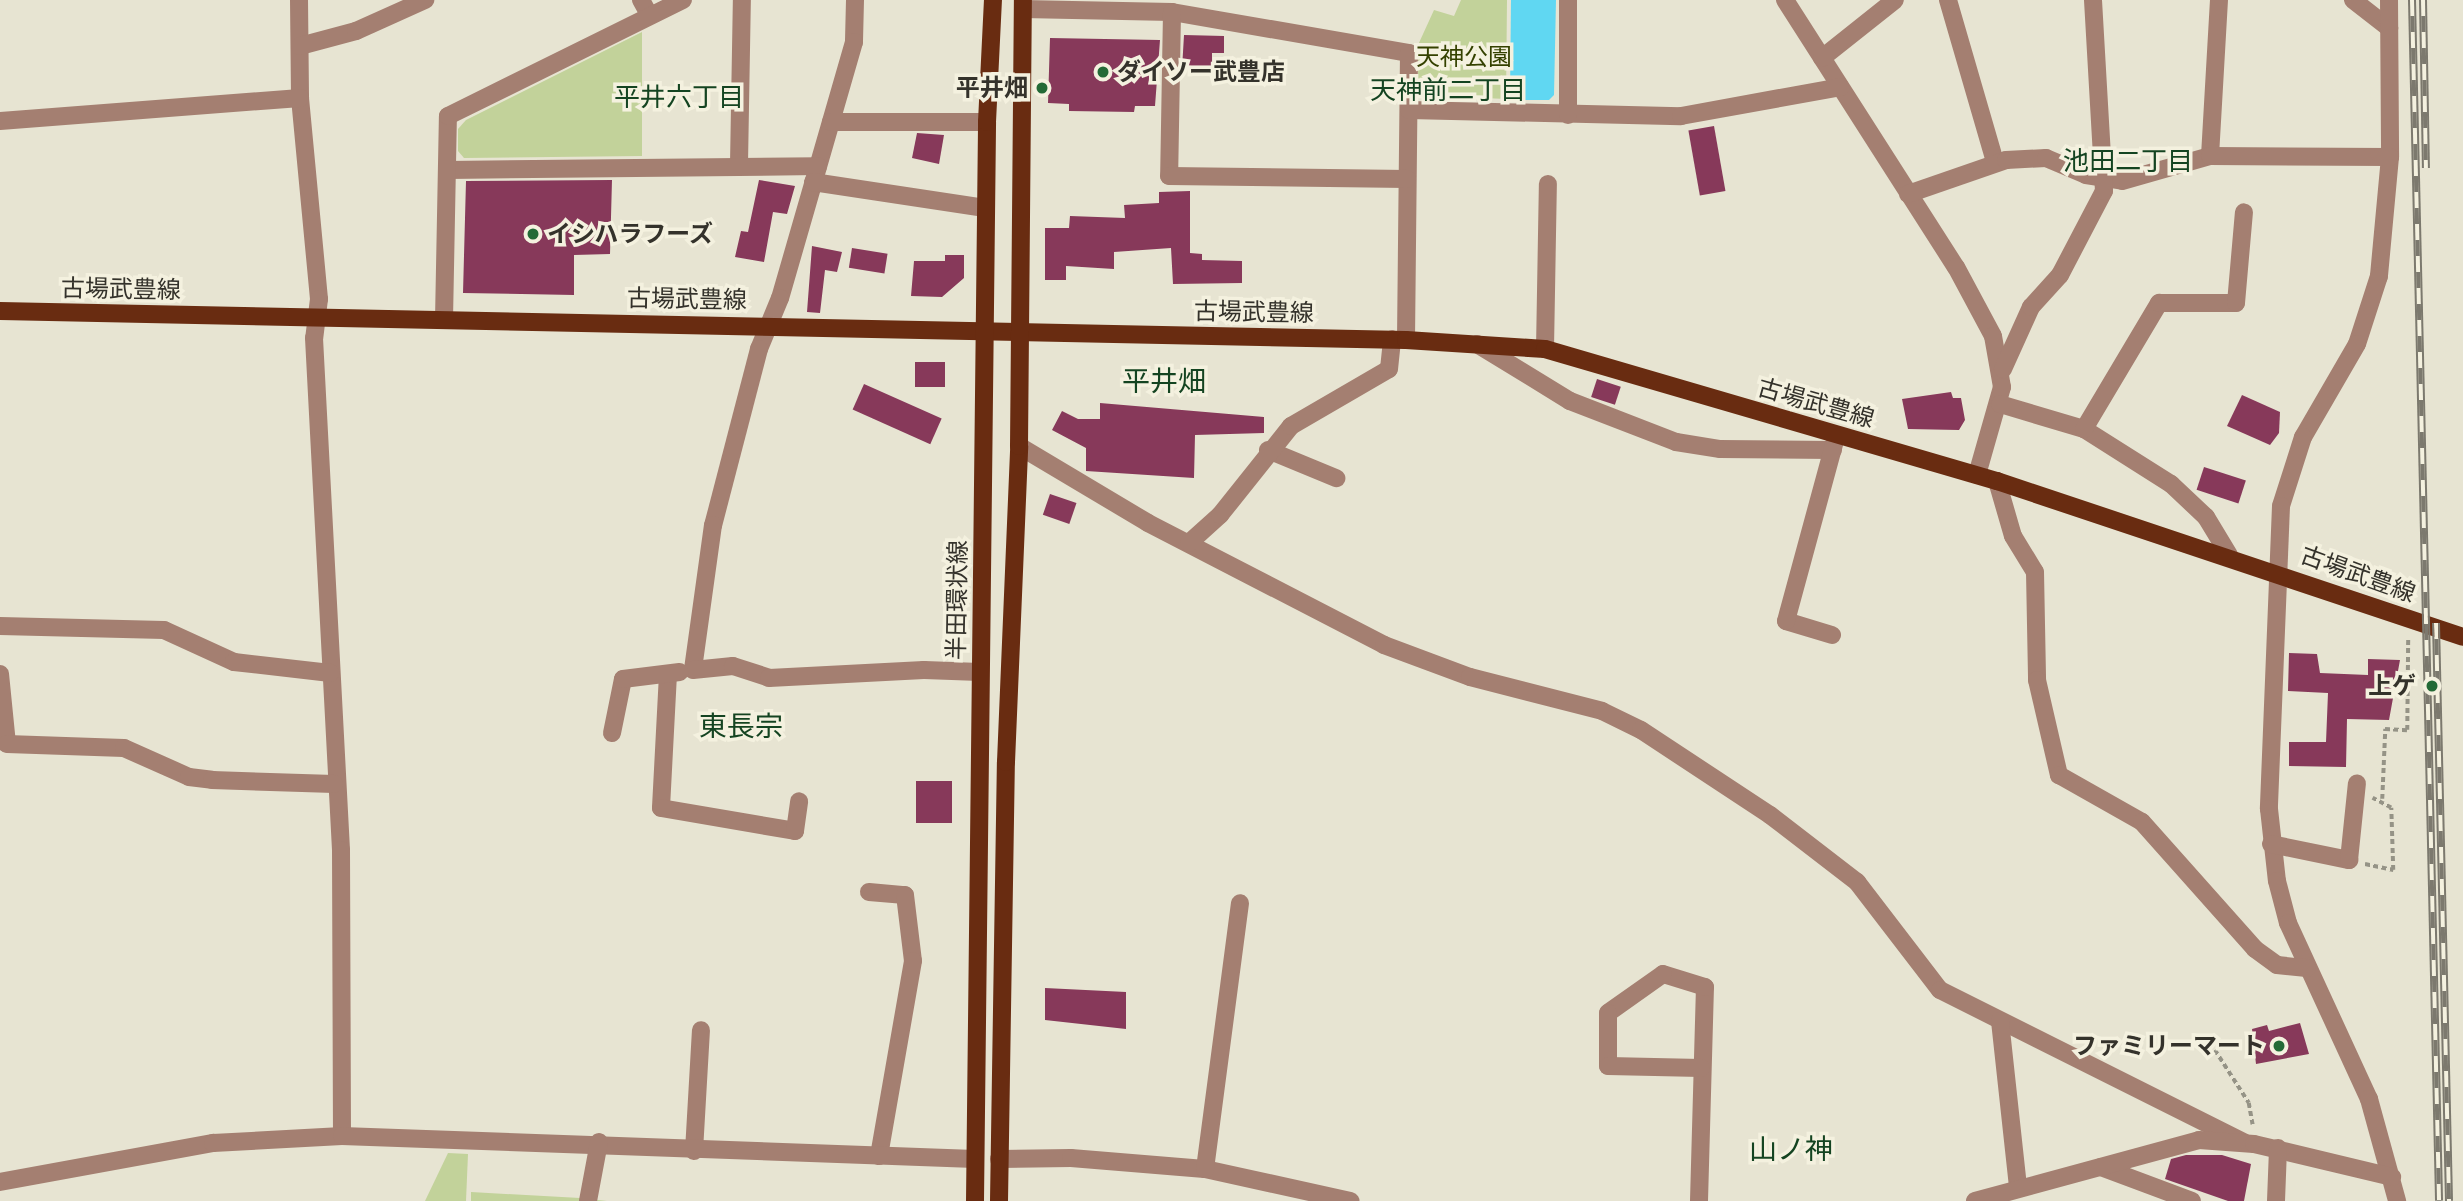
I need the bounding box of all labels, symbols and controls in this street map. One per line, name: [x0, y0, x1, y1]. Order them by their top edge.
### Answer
park label: 天神公園: [1416, 43, 1512, 71]
place label: ダイソー武豊店: [1117, 58, 1285, 86]
marker: ダイソー武豊店: [1095, 64, 1111, 80]
place label: 平井畑: [956, 74, 1028, 102]
district label: 天神前二丁目: [1370, 75, 1526, 107]
marker: 平井畑: [1034, 80, 1050, 96]
district label: 平井六丁目: [614, 82, 744, 114]
district label: 池田二丁目: [2063, 146, 2193, 178]
place label: イシハラフーズ: [547, 220, 715, 248]
marker: イシハラフーズ: [525, 226, 541, 242]
street label: 古場武豊線: [61, 274, 181, 304]
street label: 古場武豊線: [627, 284, 747, 314]
street label: 古場武豊線: [1194, 297, 1314, 327]
district label: 平井畑: [1122, 365, 1206, 399]
street label: 古場武豊線: [1754, 373, 1878, 433]
street label: 半田環状線: [942, 540, 972, 660]
street label: 古場武豊線: [2297, 540, 2419, 608]
place label: 上ゲ: [2368, 672, 2416, 700]
marker: 上ゲ: [2422, 676, 2442, 696]
district label: 東長宗: [699, 710, 783, 744]
place label: ファミリーマート: [2073, 1032, 2265, 1060]
marker: ファミリーマート: [2271, 1038, 2287, 1054]
district label: 山ノ神: [1749, 1133, 1833, 1167]

